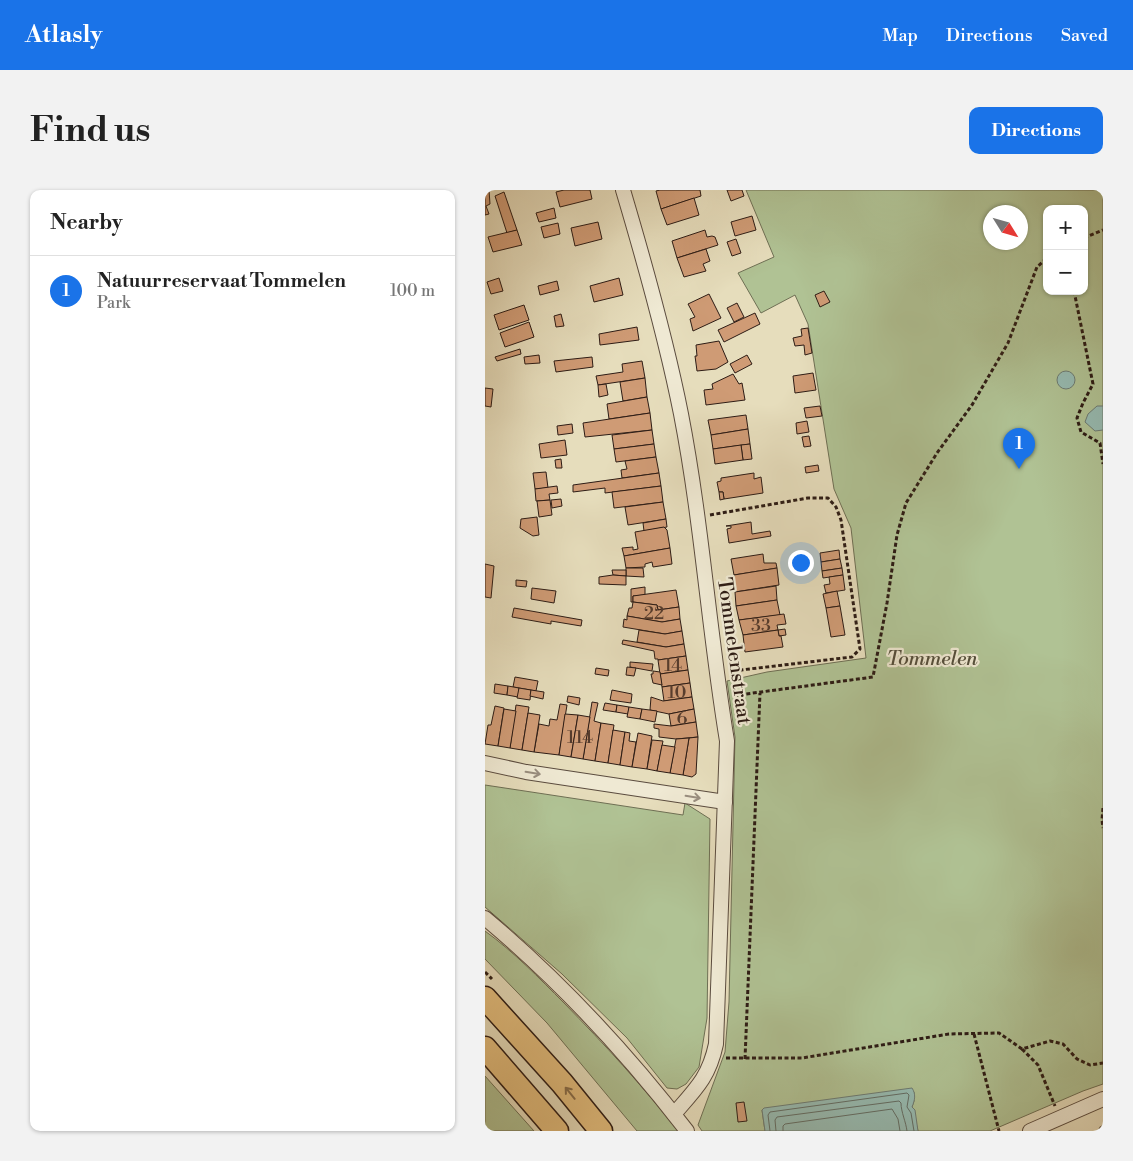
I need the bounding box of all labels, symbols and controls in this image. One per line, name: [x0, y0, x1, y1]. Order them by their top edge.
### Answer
text: Atlasly: [25, 20, 102, 50]
text: Map: [882, 24, 918, 47]
text: Directions: [946, 24, 1033, 47]
text: Saved: [1061, 24, 1108, 47]
button: Directions: [969, 107, 1103, 154]
text: Find us: [30, 109, 150, 152]
north arrow: [983, 205, 1028, 250]
map controls: [1043, 205, 1088, 295]
button: +: [1043, 205, 1088, 250]
text: Nearby: [50, 210, 123, 236]
button: −: [1043, 250, 1088, 295]
text: Natuurreservaat Tommelen: [97, 269, 346, 293]
text: 1: [62, 281, 70, 301]
text: 100 m: [390, 281, 435, 301]
text: Park: [97, 293, 130, 313]
pin: 1: [1003, 428, 1035, 469]
your location: [788, 550, 814, 576]
street label: Tommelenstraat: [711, 576, 756, 726]
house number: 22: [644, 602, 664, 625]
house number: 33: [751, 614, 771, 637]
park label: Tommelen: [886, 647, 978, 672]
house number: 14: [664, 654, 682, 677]
house number: 10: [667, 681, 687, 704]
house number: 6: [677, 707, 688, 730]
house number: 114: [567, 726, 593, 749]
one-way arrow: [524, 768, 540, 778]
one-way arrow: [685, 793, 701, 803]
one-way arrow: [565, 1087, 576, 1100]

